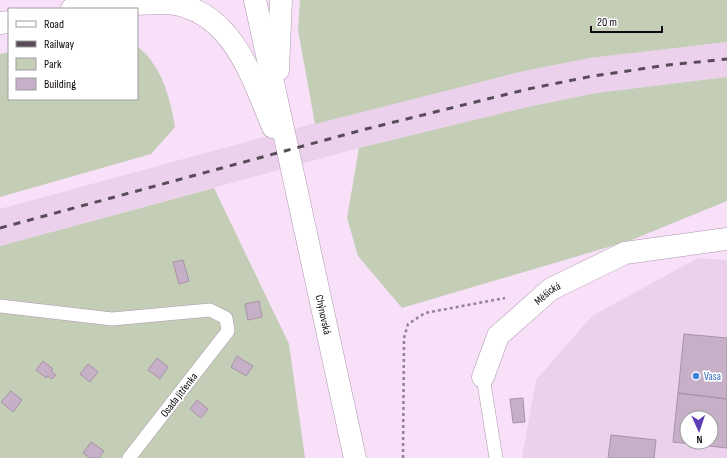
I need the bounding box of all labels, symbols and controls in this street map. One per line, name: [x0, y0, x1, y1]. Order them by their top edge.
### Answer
legend: [8, 8, 138, 100]
scale bar: [591, 8, 662, 34]
text: 20 m: [597, 15, 617, 30]
text: Road: [44, 17, 64, 32]
text: Railway: [44, 37, 75, 52]
text: Park: [44, 57, 62, 72]
text: Building: [44, 77, 76, 92]
street label: Měšická: [531, 279, 562, 307]
street label: Chýnovská: [313, 294, 334, 336]
street label: Osada Jitřenka: [158, 370, 200, 420]
place label: Vasa: [704, 370, 721, 383]
marker: Vasa: [691, 371, 701, 381]
north arrow: [679, 410, 719, 450]
text: N: [696, 433, 703, 446]

